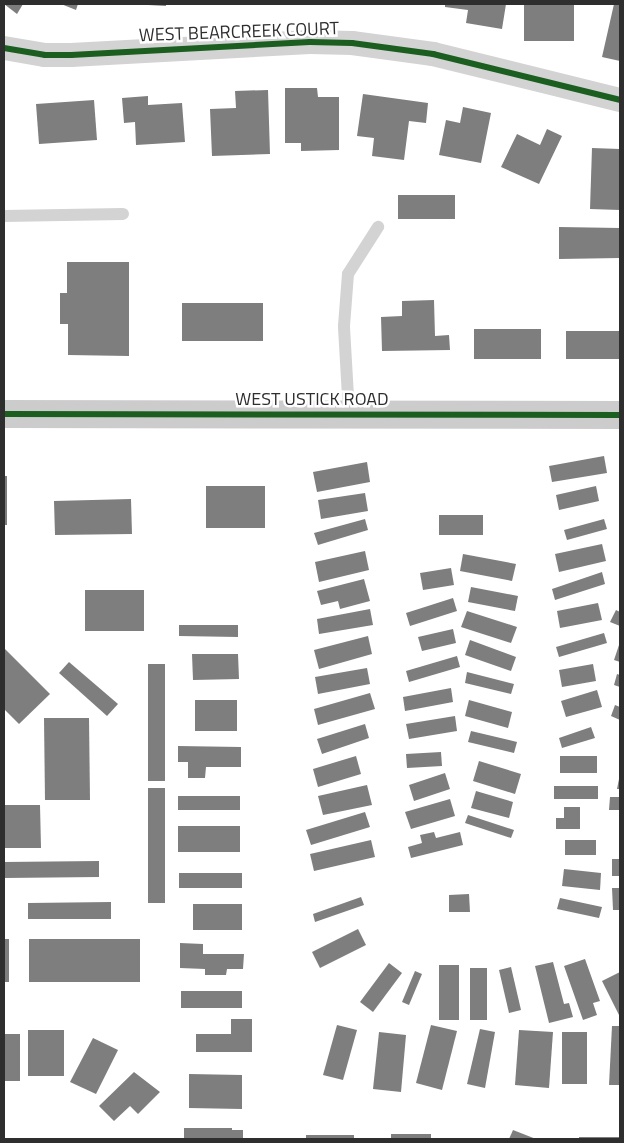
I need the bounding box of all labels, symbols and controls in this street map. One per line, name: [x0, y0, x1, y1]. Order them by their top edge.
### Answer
street label: WEST BEARCREEK COURT: [139, 18, 339, 46]
street label: WEST USTICK ROAD: [235, 388, 389, 410]

